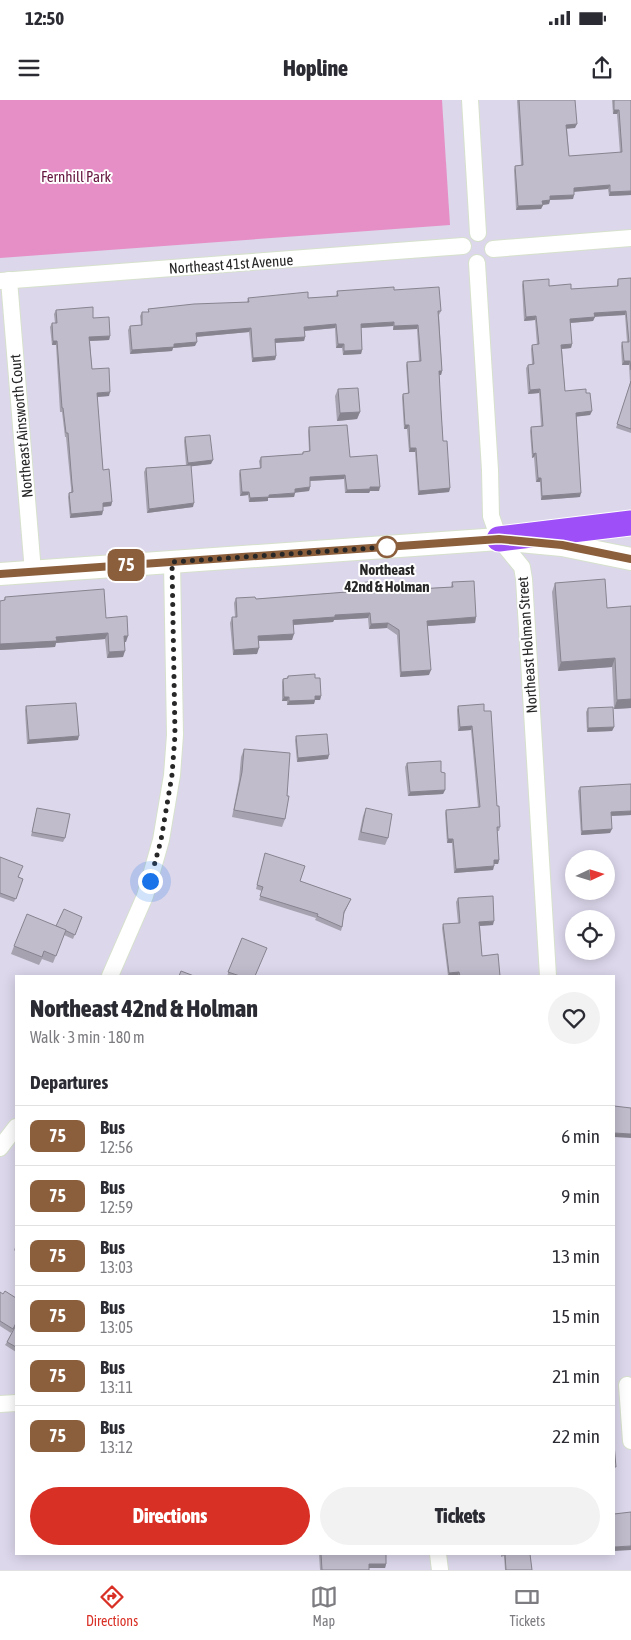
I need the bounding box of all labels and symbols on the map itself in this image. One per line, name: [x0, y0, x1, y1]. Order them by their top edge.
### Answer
park label: Fernhill Park: [41, 168, 111, 185]
street label: Northeast 41st Avenue: [168, 251, 294, 277]
street label: Northeast Ainsworth Court: [6, 354, 36, 498]
marker: Northeast 42nd & Holman: [376, 536, 398, 558]
line badge: 75: [104, 549, 148, 581]
place label: Northeast 42nd & Holman: [343, 561, 430, 595]
street label: Northeast Holman Street: [514, 576, 540, 714]
north arrow: [565, 850, 615, 900]
your location: [138, 869, 163, 894]

